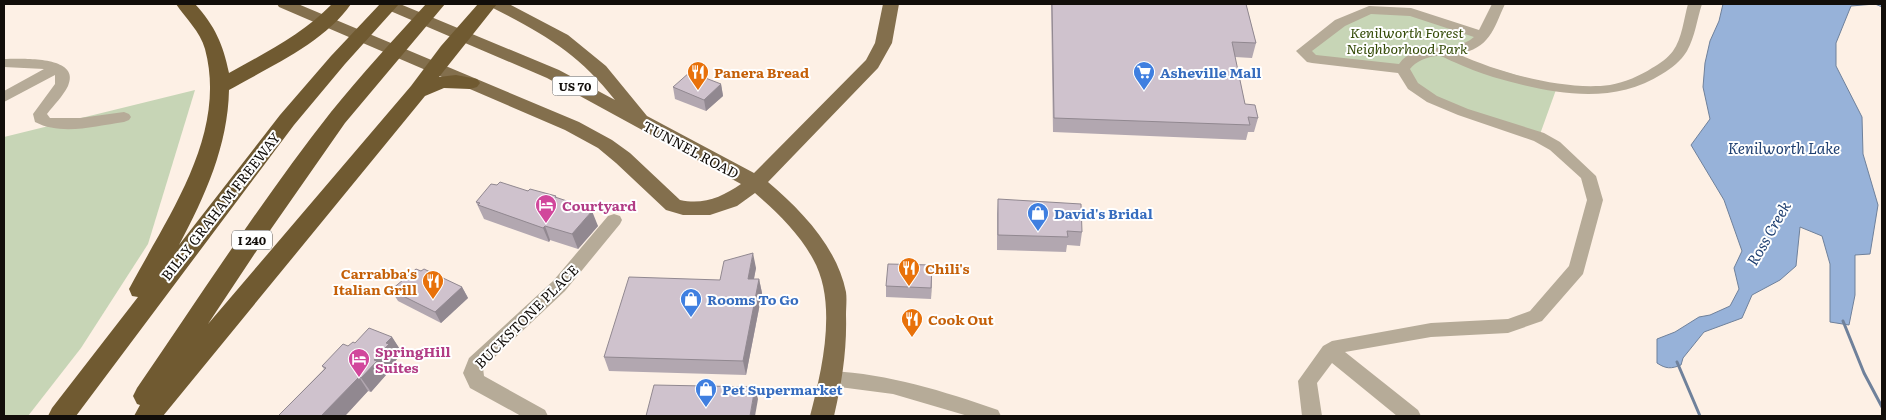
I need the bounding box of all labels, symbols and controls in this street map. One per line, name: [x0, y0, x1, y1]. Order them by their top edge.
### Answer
park label: Kenilworth Forest Neighborhood Park: [1346, 22, 1468, 58]
restaurant icon: Panera Bread: [686, 60, 710, 91]
supermarket icon: Asheville Mall: [1132, 60, 1156, 91]
place label: Panera Bread: [714, 62, 809, 82]
place label: Asheville Mall: [1160, 62, 1261, 82]
road number: US 70: [552, 76, 598, 95]
street label: TUNNEL ROAD: [639, 115, 743, 183]
street label: BILLY GRAHAM FREEWAY: [156, 128, 284, 284]
water label: Kenilworth Lake: [1728, 136, 1840, 159]
hotel icon: Courtyard: [534, 193, 558, 224]
place label: Courtyard: [562, 195, 636, 215]
water label: Ross Creek: [1740, 196, 1796, 270]
shop icon: David's Bridal: [1026, 201, 1050, 232]
place label: David's Bridal: [1054, 203, 1153, 223]
road number: I 240: [232, 230, 272, 250]
restaurant icon: Chili's: [897, 256, 921, 287]
place label: Chili's: [925, 258, 969, 278]
street label: BUCKSTONE PLACE: [470, 260, 582, 372]
place label: Carrabba's Italian Grill: [333, 263, 417, 299]
restaurant icon: Carrabba's Italian Grill: [421, 269, 445, 300]
shop icon: Rooms To Go: [679, 287, 703, 318]
place label: Rooms To Go: [707, 289, 799, 309]
restaurant icon: Cook Out: [900, 307, 924, 338]
place label: Cook Out: [928, 309, 994, 329]
place label: SpringHill Suites: [375, 341, 451, 377]
hotel icon: SpringHill Suites: [347, 347, 371, 378]
shop icon: Pet Supermarket: [694, 377, 718, 408]
place label: Pet Supermarket: [722, 379, 843, 399]

